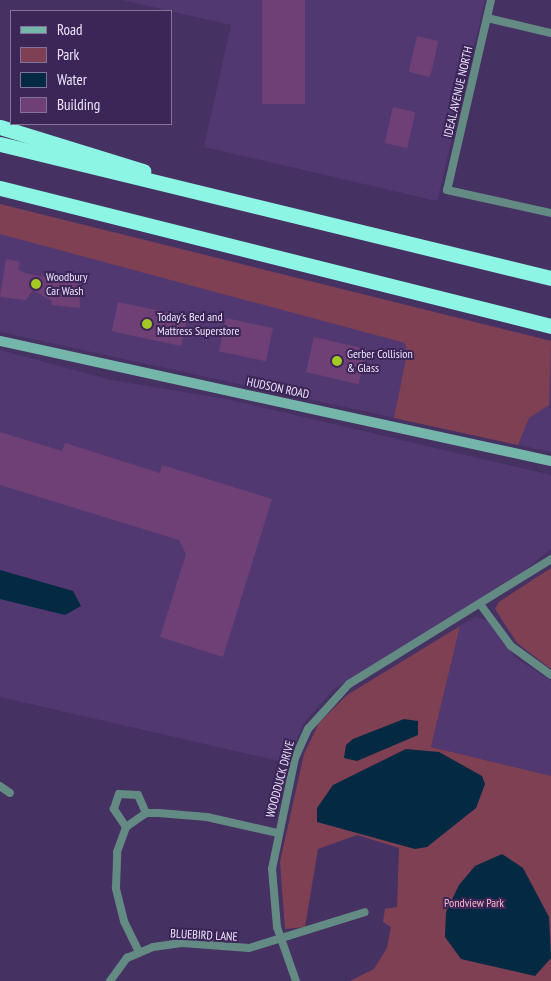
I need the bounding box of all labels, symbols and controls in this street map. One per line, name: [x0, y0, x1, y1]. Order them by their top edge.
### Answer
legend: [10, 10, 172, 125]
text: Road: [57, 20, 83, 39]
text: Park: [57, 45, 79, 64]
street label: IDEAL AVENUE NORTH: [440, 45, 476, 139]
text: Water: [57, 70, 87, 89]
text: Building: [57, 95, 100, 114]
place label: Woodbury Car Wash: [46, 270, 87, 298]
marker: Woodbury Car Wash: [30, 278, 42, 290]
place label: Today's Bed and Mattress Superstore: [157, 310, 239, 338]
marker: Today's Bed and Mattress Superstore: [141, 318, 153, 330]
place label: Gerber Collision & Glass: [347, 347, 413, 375]
marker: Gerber Collision & Glass: [331, 355, 343, 367]
street label: HUDSON ROAD: [245, 374, 311, 402]
street label: WOODDUCK DRIVE: [263, 739, 297, 819]
park label: Pondview Park: [444, 896, 504, 910]
street label: BLUEBIRD LANE: [170, 926, 238, 944]

